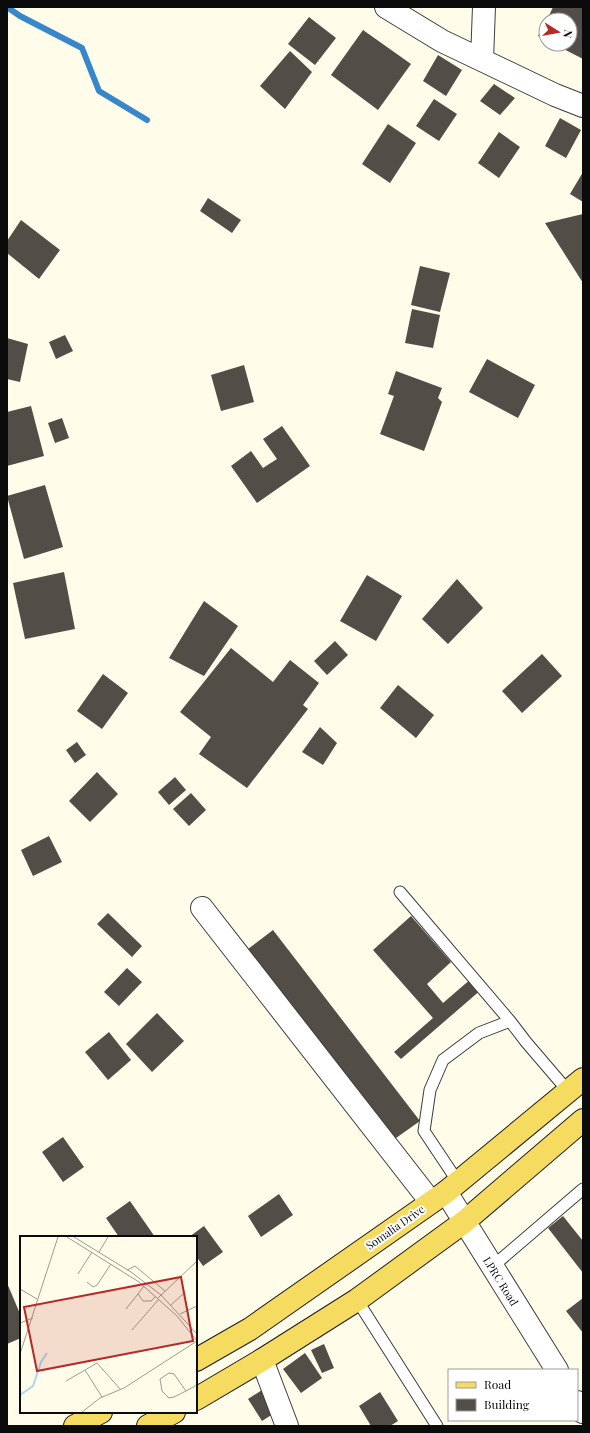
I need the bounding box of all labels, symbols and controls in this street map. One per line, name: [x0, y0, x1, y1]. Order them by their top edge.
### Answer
north arrow: [538, 12, 578, 52]
text: N: [560, 29, 576, 39]
street label: Somalia Drive: [363, 1201, 428, 1253]
inset map: [20, 1236, 197, 1413]
street label: LPRC Road: [480, 1254, 522, 1309]
legend: [448, 1369, 578, 1421]
text: Road: [484, 1376, 511, 1392]
text: Building: [484, 1396, 530, 1412]

